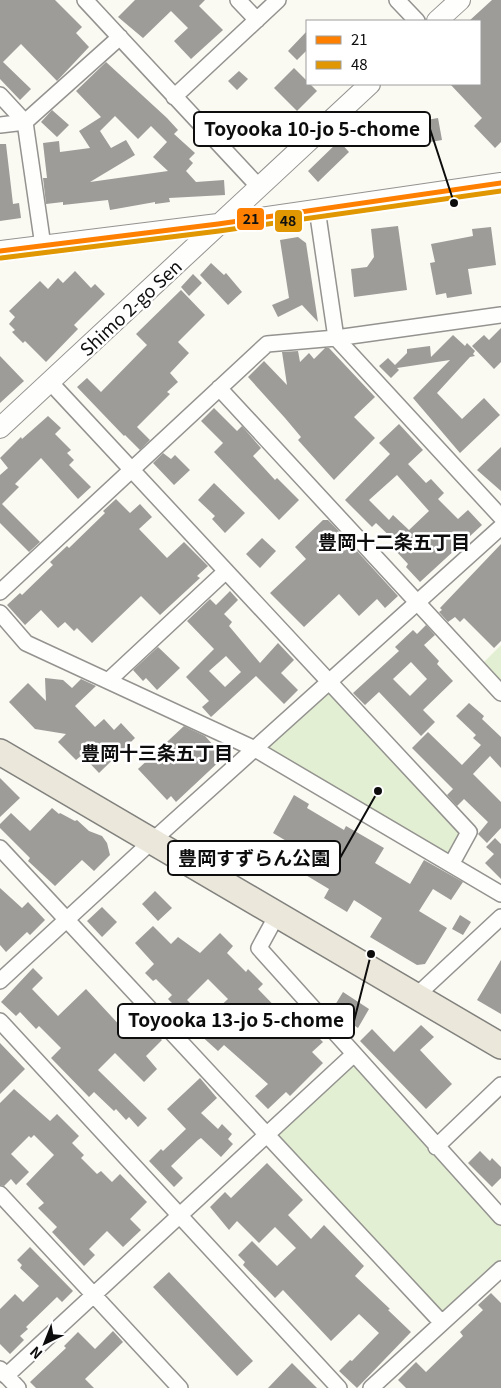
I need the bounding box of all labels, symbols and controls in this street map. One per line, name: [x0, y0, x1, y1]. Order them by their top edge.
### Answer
legend: [306, 20, 481, 85]
text: 21: [351, 28, 368, 49]
text: 48: [351, 53, 368, 74]
callout: Toyooka 10-jo 5-chome: [194, 112, 430, 146]
text: Toyooka 10-jo 5-chome: [204, 114, 420, 141]
line badge: 21: [236, 207, 265, 231]
text: 21: [243, 208, 259, 228]
line badge: 48: [274, 209, 303, 233]
text: 48: [280, 210, 296, 230]
street label: Shimo 2-go Sen: [73, 253, 187, 361]
district label: 豊岡十二条五丁目: [318, 527, 470, 554]
district label: 豊岡十三条五丁目: [81, 738, 233, 765]
callout: 豊岡すずらん公園: [168, 841, 340, 875]
text: 豊岡すずらん公園: [178, 843, 330, 870]
callout: Toyooka 13-jo 5-chome: [118, 1004, 354, 1038]
text: Toyooka 13-jo 5-chome: [128, 1005, 344, 1032]
north arrow: [20, 1318, 70, 1368]
text: N: [25, 1342, 46, 1364]

